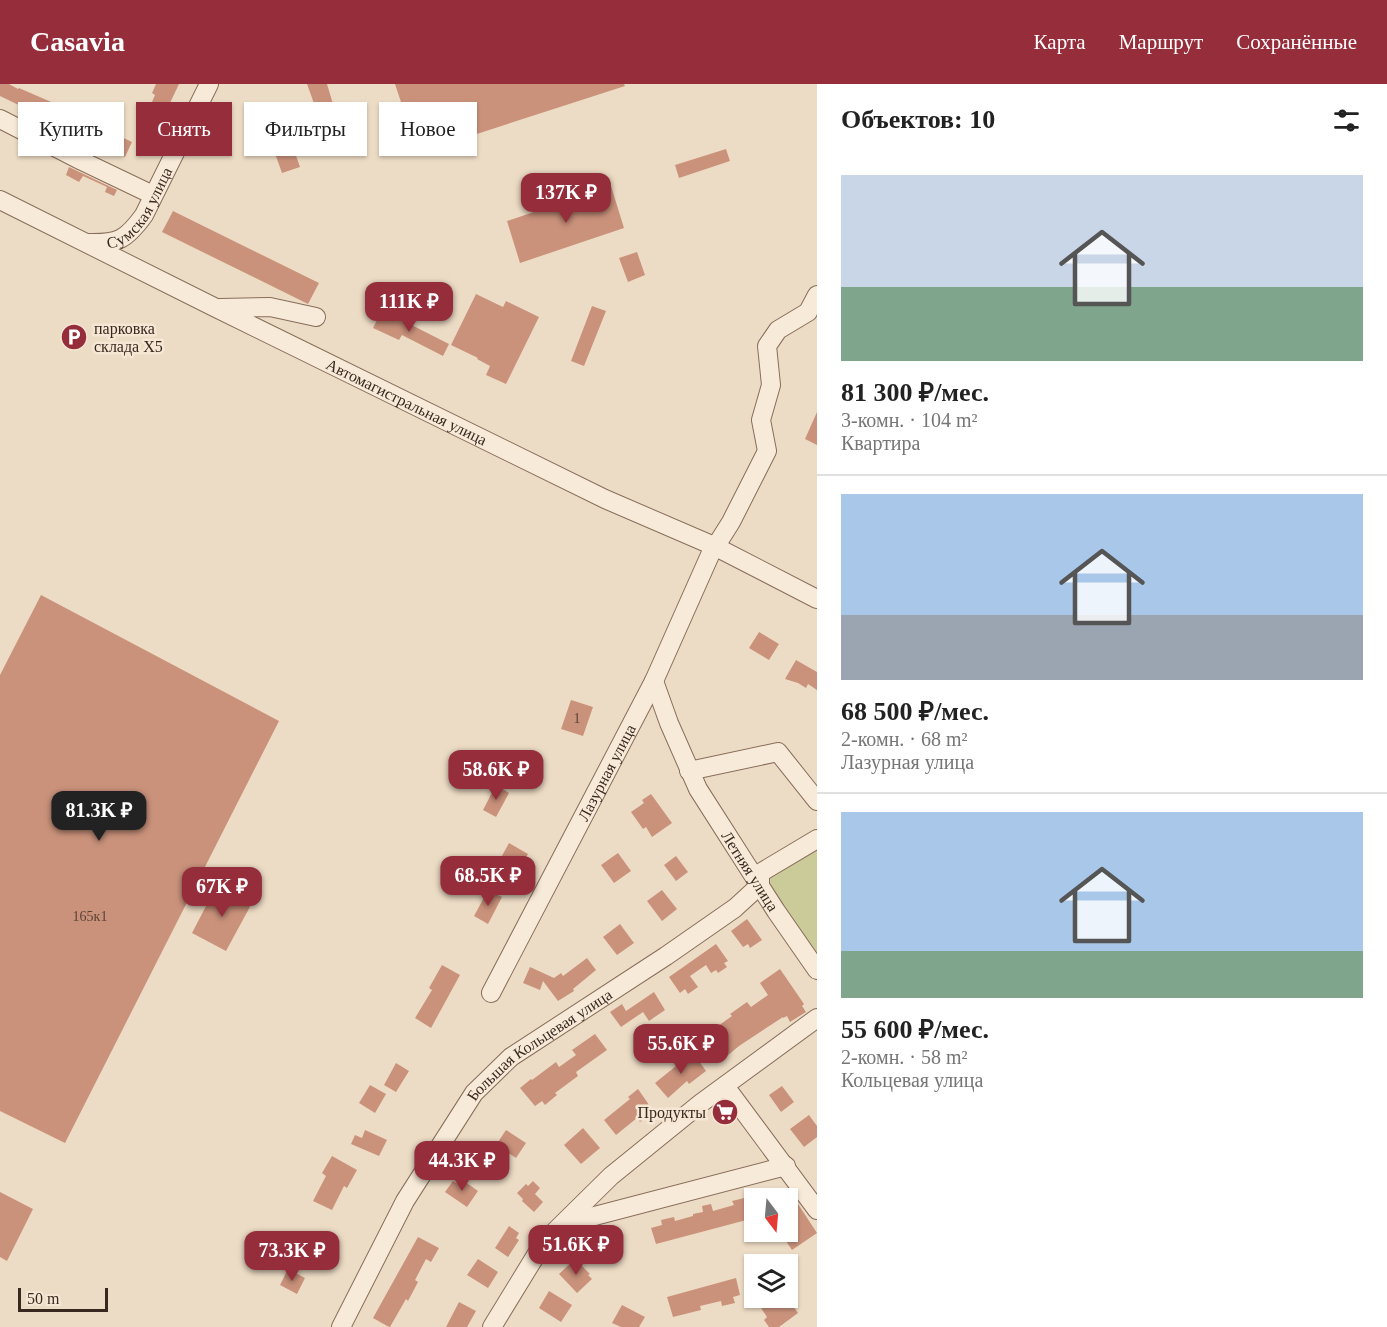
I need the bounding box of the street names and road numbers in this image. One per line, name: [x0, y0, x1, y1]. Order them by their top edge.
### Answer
street label: Сумская улица: [105, 164, 175, 252]
street label: Автомагистральная улица: [323, 356, 490, 449]
street label: Лазурная улица: [575, 721, 639, 824]
street label: Летняя улица: [718, 828, 782, 914]
street label: Большая Кольцевая улица: [463, 986, 615, 1104]

